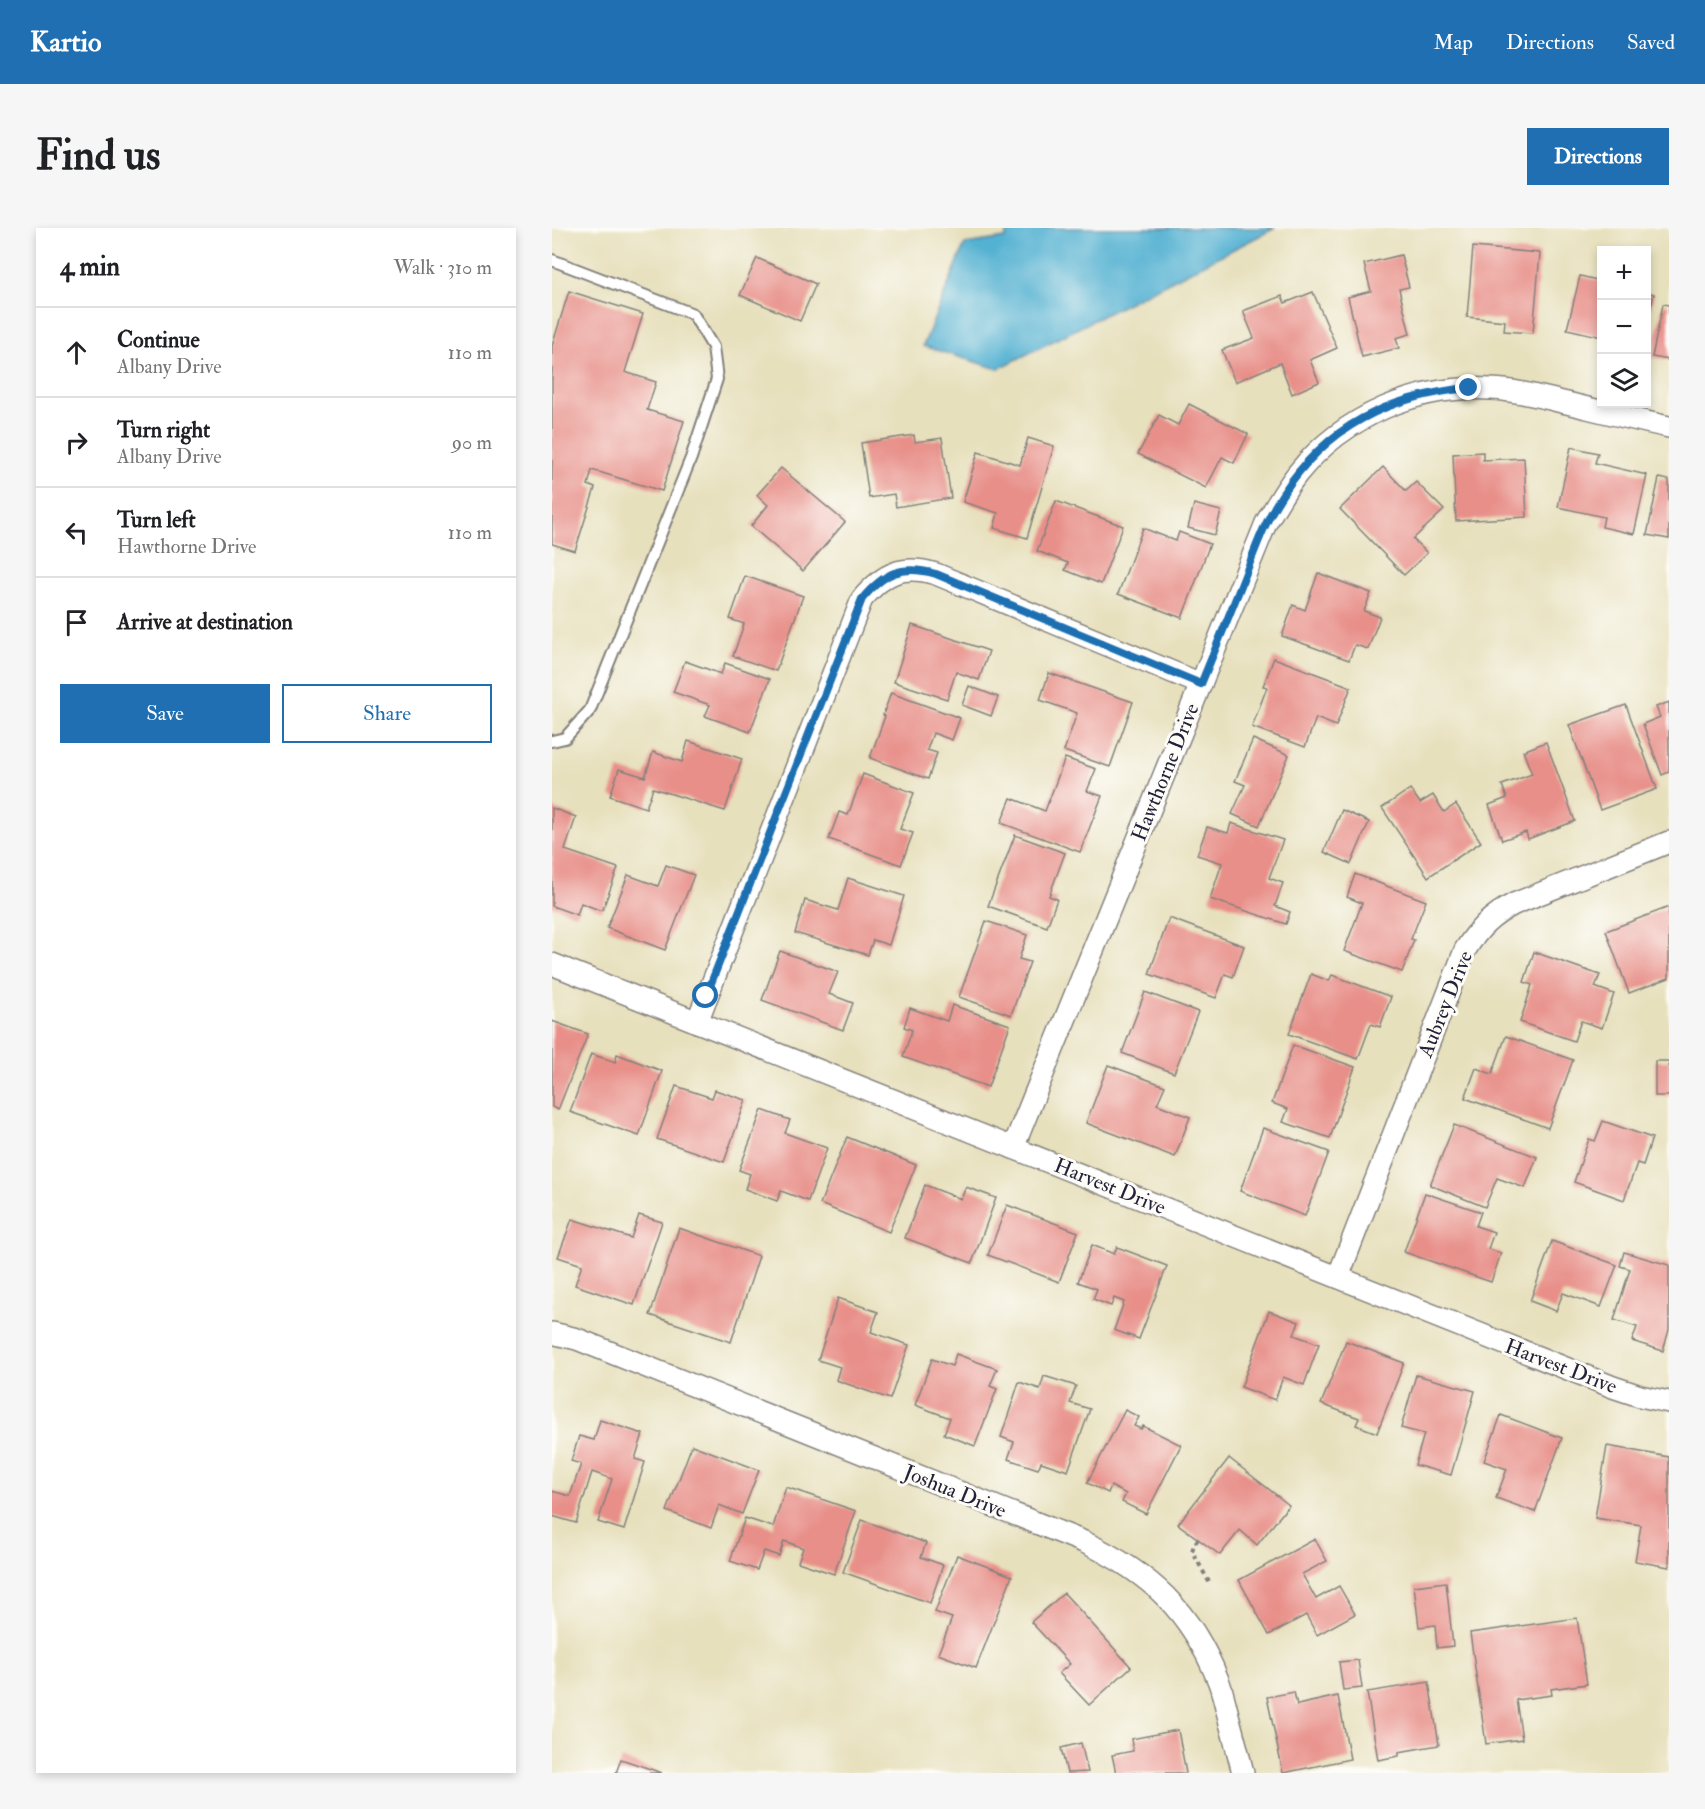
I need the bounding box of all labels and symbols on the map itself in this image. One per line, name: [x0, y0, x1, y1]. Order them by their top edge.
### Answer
route end: [1455, 374, 1481, 400]
street label: Hawthorne Drive: [1126, 699, 1205, 845]
street label: Aubrey Drive: [1411, 947, 1479, 1062]
route start: [692, 982, 718, 1008]
street label: Harvest Drive: [1050, 1152, 1170, 1221]
street label: Harvest Drive: [1501, 1333, 1621, 1400]
street label: Joshua Drive: [899, 1458, 1010, 1524]

